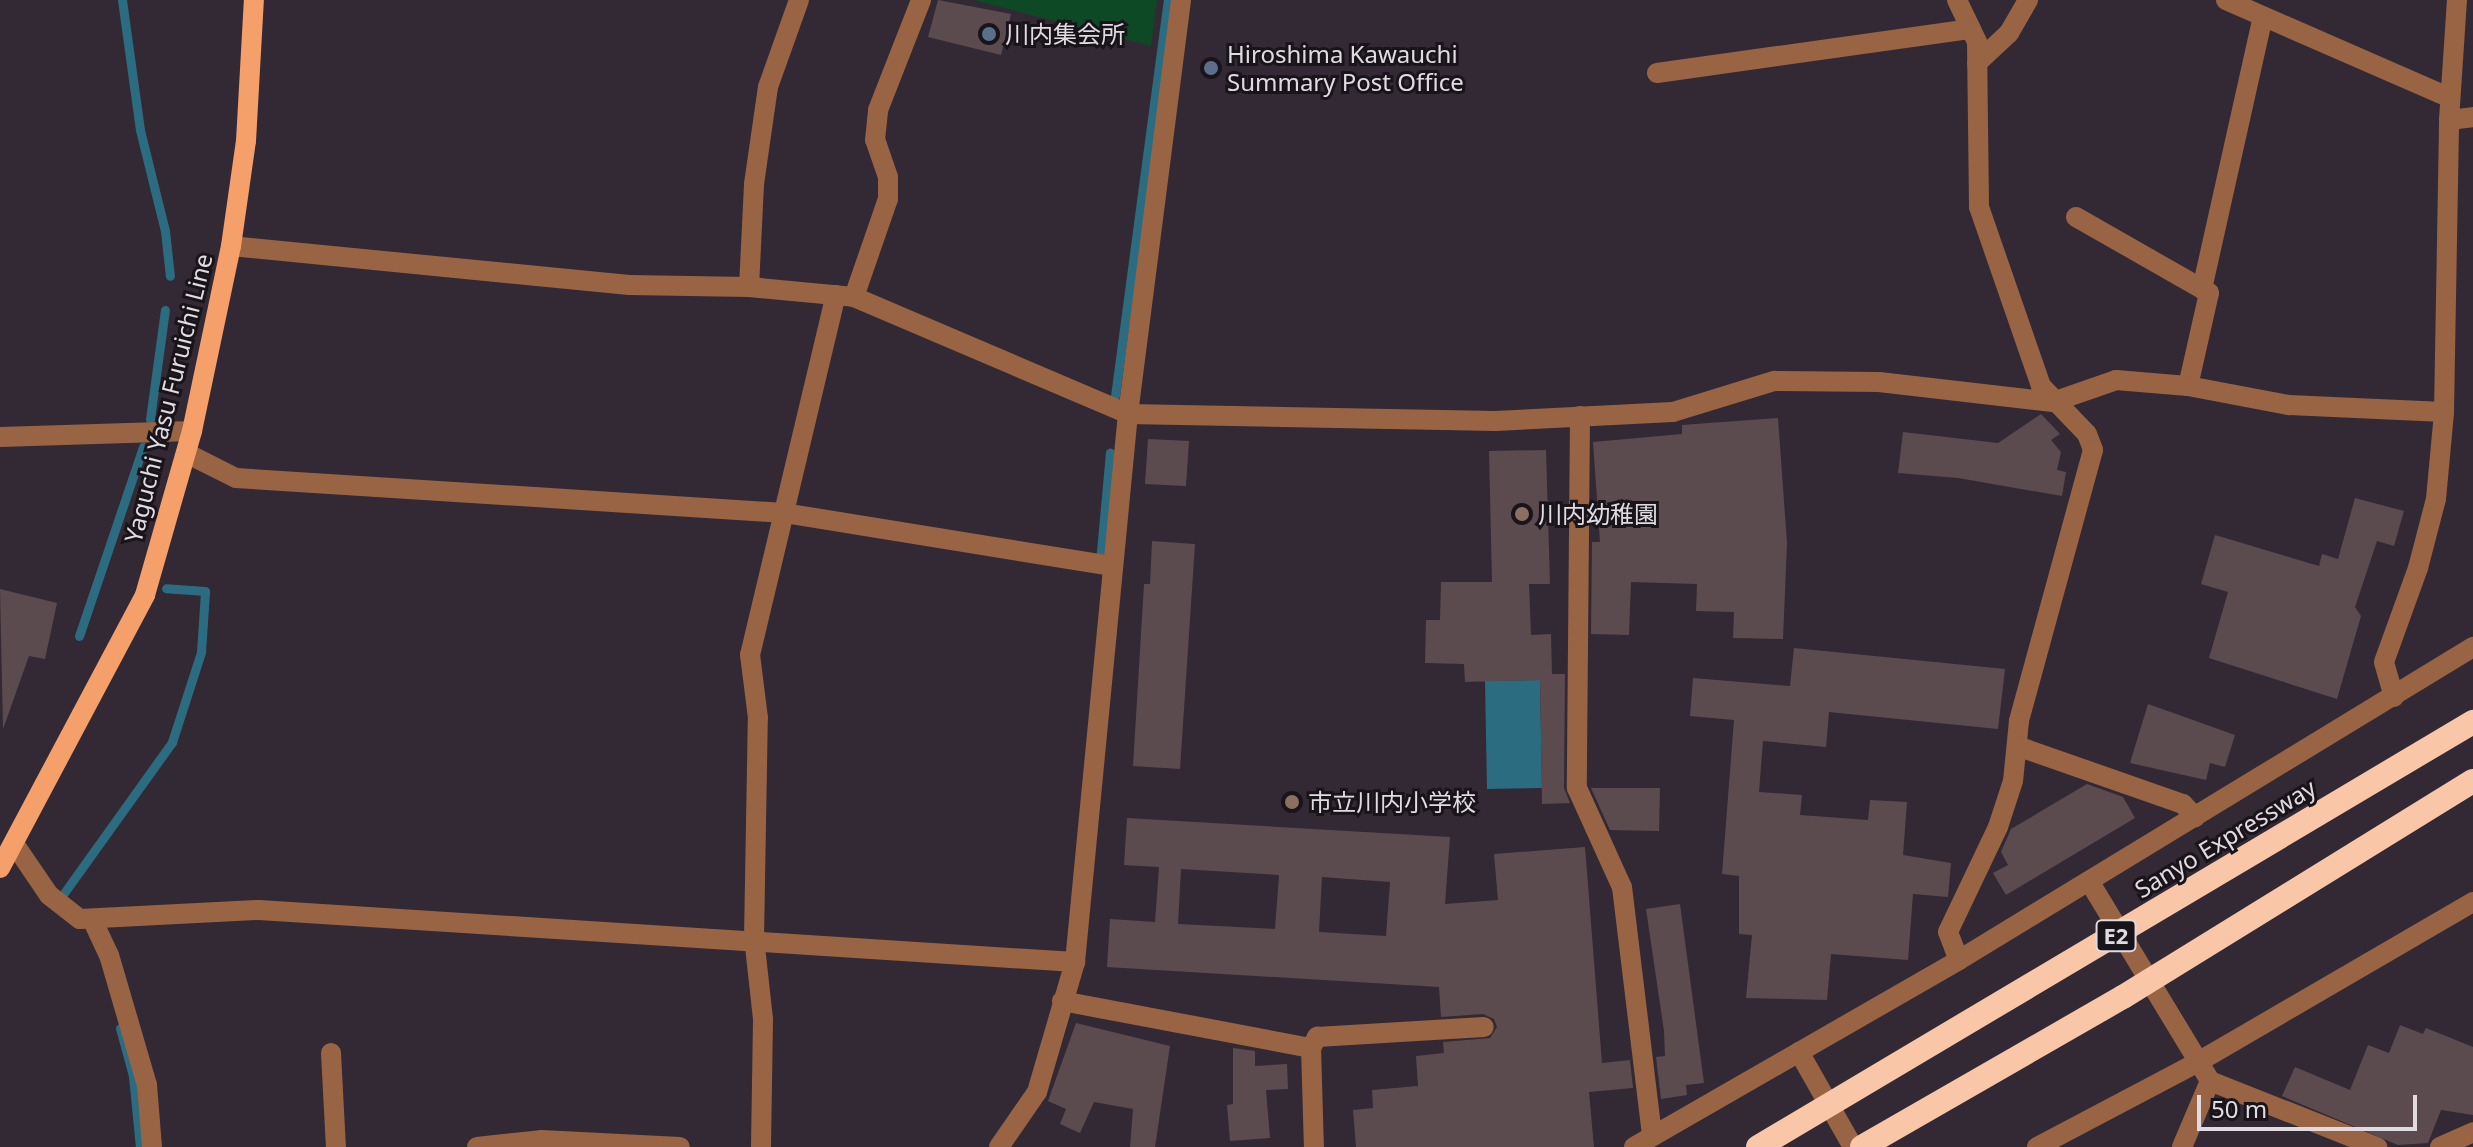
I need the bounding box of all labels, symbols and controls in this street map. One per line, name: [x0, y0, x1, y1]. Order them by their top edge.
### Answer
place label: 川内集会所: [1005, 20, 1125, 48]
marker: 川内集会所: [980, 25, 998, 43]
place label: Hiroshima Kawauchi Summary Post Office: [1227, 40, 1464, 96]
marker: Hiroshima Kawauchi Summary Post Office: [1202, 59, 1220, 77]
street label: Yaguchi Yasu Furuichi Line: [118, 251, 218, 545]
place label: 川内幼稚園: [1538, 500, 1658, 528]
marker: 川内幼稚園: [1513, 505, 1531, 523]
street label: Sanyo Expressway: [2129, 773, 2321, 903]
place label: 市立川内小学校: [1308, 788, 1476, 816]
marker: 市立川内小学校: [1283, 793, 1301, 811]
road number: E2: [2094, 918, 2138, 954]
scale bar: [2201, 1079, 2421, 1129]
text: 50 m: [2211, 1092, 2267, 1125]

